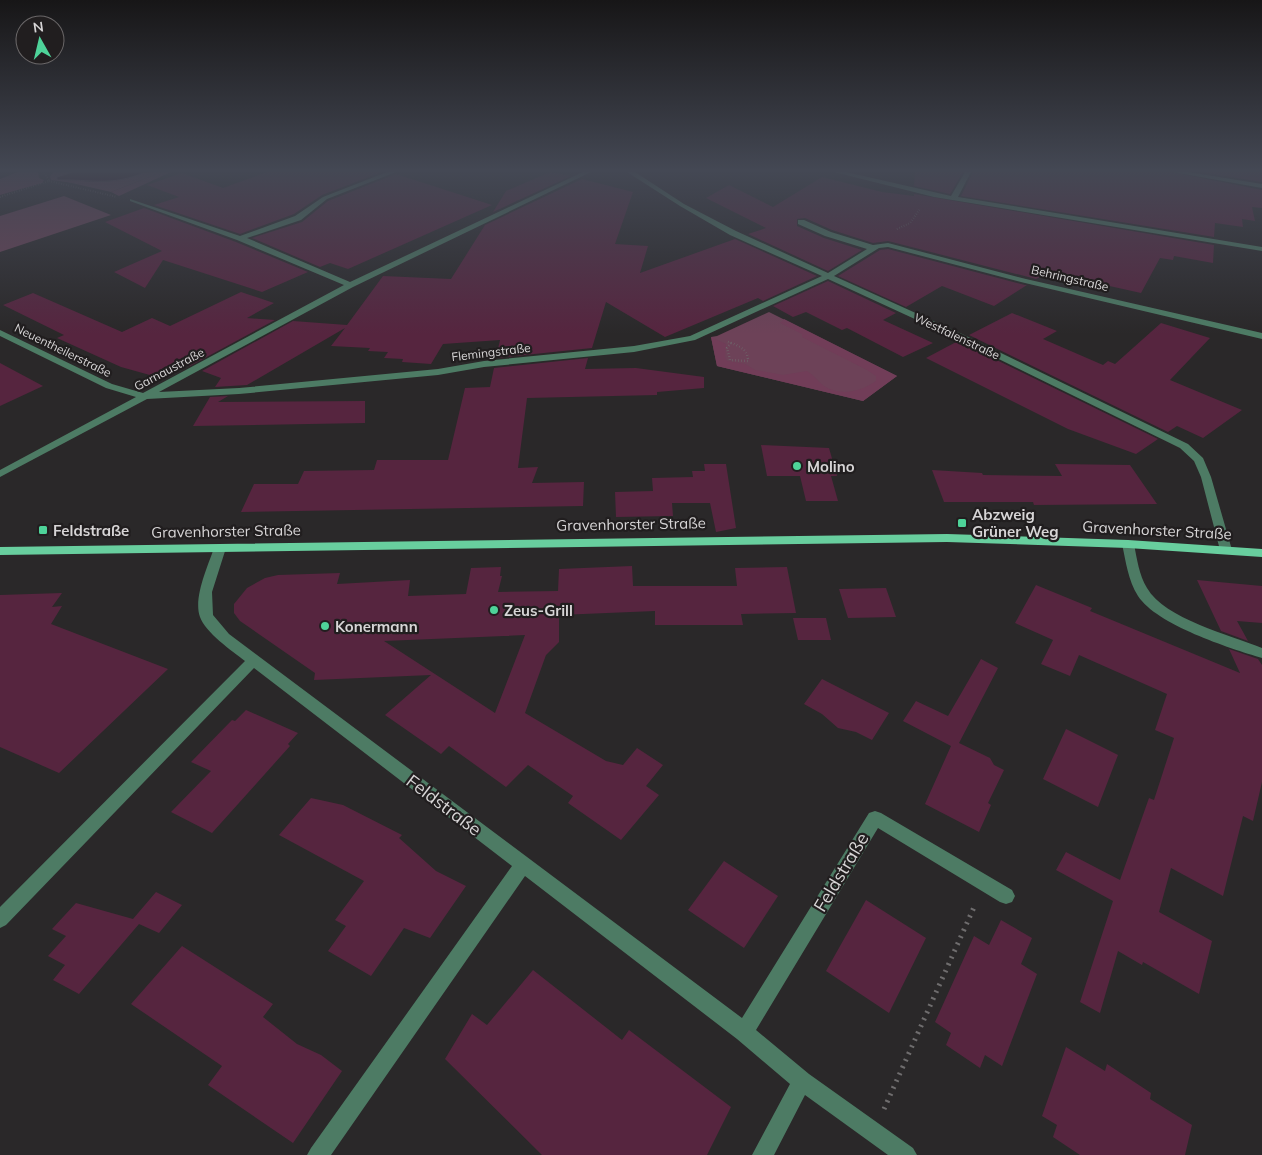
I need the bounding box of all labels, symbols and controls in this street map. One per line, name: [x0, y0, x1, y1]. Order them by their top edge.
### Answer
north arrow: [15, 15, 65, 65]
text: N: [32, 17, 45, 37]
street label: Behringstraße: [1030, 262, 1110, 294]
street label: Westfalenstraße: [912, 310, 1002, 362]
street label: Neuentheilerstraße: [12, 320, 114, 380]
street label: Flemingstraße: [451, 340, 531, 364]
street label: Garnaustraße: [131, 344, 207, 394]
place label: Molino: [807, 457, 855, 476]
marker: Molino: [791, 460, 803, 472]
place label: Abzweig Grüner Weg: [972, 505, 1059, 541]
street label: Gravenhorster Straße: [556, 513, 706, 535]
marker: Abzweig Grüner Weg: [956, 517, 968, 529]
street label: Gravenhorster Straße: [1082, 517, 1232, 543]
street label: Gravenhorster Straße: [151, 520, 301, 542]
place label: Feldstraße: [53, 521, 129, 540]
marker: Feldstraße: [37, 524, 49, 536]
place label: Zeus-Grill: [504, 601, 573, 620]
marker: Zeus-Grill: [488, 604, 500, 616]
place label: Konermann: [335, 617, 418, 636]
marker: Konermann: [319, 620, 331, 632]
street label: Feldstraße: [402, 769, 486, 841]
street label: Feldstraße: [808, 828, 874, 916]

